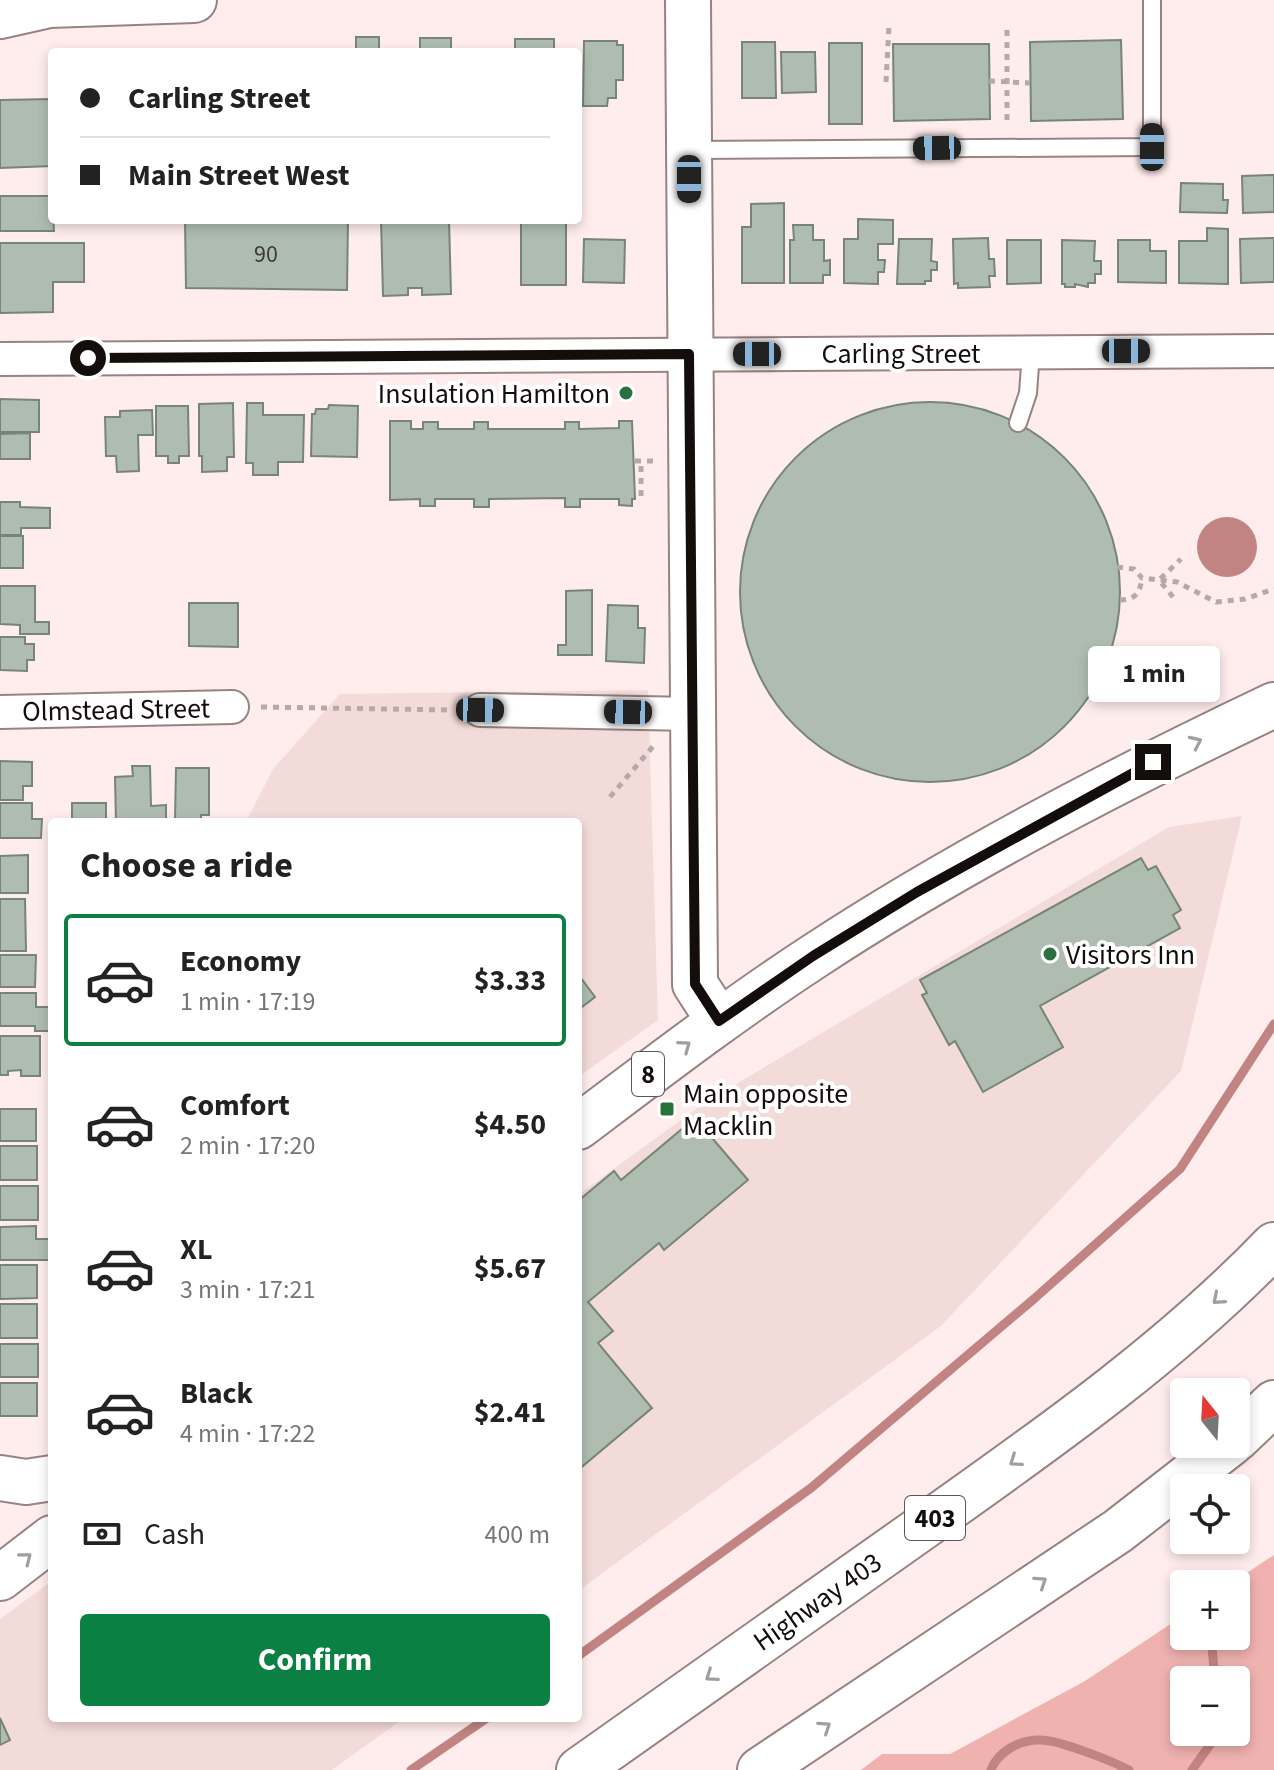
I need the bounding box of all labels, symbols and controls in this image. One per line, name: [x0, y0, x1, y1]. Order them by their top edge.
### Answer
text: Carling Street: [128, 77, 310, 120]
car: [1140, 123, 1164, 171]
car: [913, 136, 961, 160]
text: Main Street West: [128, 154, 349, 197]
car: [677, 155, 701, 203]
house number: 90: [254, 237, 278, 272]
street label: Carling Street: [821, 334, 981, 374]
car: [1102, 339, 1150, 363]
route start: [70, 340, 106, 376]
car: [733, 342, 781, 366]
place label: Insulation Hamilton: [378, 374, 610, 414]
marker: Insulation Hamilton: [617, 384, 635, 402]
callout: 1 min: [1087, 646, 1219, 702]
text: 1 min: [1122, 655, 1186, 692]
street label: Olmstead Street: [22, 688, 211, 732]
car: [456, 698, 504, 722]
car: [604, 700, 652, 724]
one-way arrow: [1188, 736, 1203, 752]
route end: [1135, 744, 1171, 780]
text: Choose a ride: [80, 840, 293, 891]
place label: Visitors Inn: [1066, 935, 1195, 975]
text: Economy: [180, 940, 301, 983]
icon: car: [84, 944, 156, 1016]
marker: Visitors Inn: [1041, 945, 1059, 963]
text: $3.33: [474, 959, 546, 1002]
text: 1 min · 17:19: [180, 983, 315, 1020]
one-way arrow: [676, 1042, 690, 1056]
road number: 8: [632, 1052, 664, 1096]
place label: Main opposite Macklin: [683, 1074, 848, 1146]
text: Comfort: [180, 1084, 290, 1127]
icon: car: [84, 1088, 156, 1160]
marker: Main opposite Macklin: [658, 1100, 676, 1118]
text: $4.50: [474, 1103, 546, 1146]
text: 2 min · 17:20: [180, 1127, 315, 1164]
text: XL: [180, 1228, 213, 1271]
icon: car: [84, 1232, 156, 1304]
text: $5.67: [474, 1247, 546, 1290]
text: 3 min · 17:21: [180, 1271, 315, 1308]
one-way arrow: [1213, 1290, 1228, 1304]
text: Black: [180, 1372, 253, 1415]
icon: car: [84, 1376, 156, 1448]
north arrow: [1170, 1378, 1250, 1458]
map controls: [1170, 1378, 1250, 1746]
text: $2.41: [474, 1391, 546, 1434]
text: 4 min · 17:22: [180, 1415, 315, 1452]
one-way arrow: [1009, 1452, 1024, 1466]
button: locate: [1170, 1474, 1250, 1554]
road number: 403: [905, 1496, 965, 1540]
icon: cash: [80, 1512, 124, 1556]
text: Cash: [144, 1513, 205, 1556]
text: 400 m: [484, 1516, 550, 1553]
street label: Highway 403: [745, 1543, 890, 1661]
one-way arrow: [17, 1554, 32, 1568]
button: +: [1170, 1570, 1250, 1650]
one-way arrow: [1033, 1577, 1047, 1592]
button: Confirm: [80, 1614, 550, 1706]
one-way arrow: [706, 1666, 720, 1681]
button: −: [1170, 1666, 1250, 1746]
one-way arrow: [817, 1721, 831, 1736]

